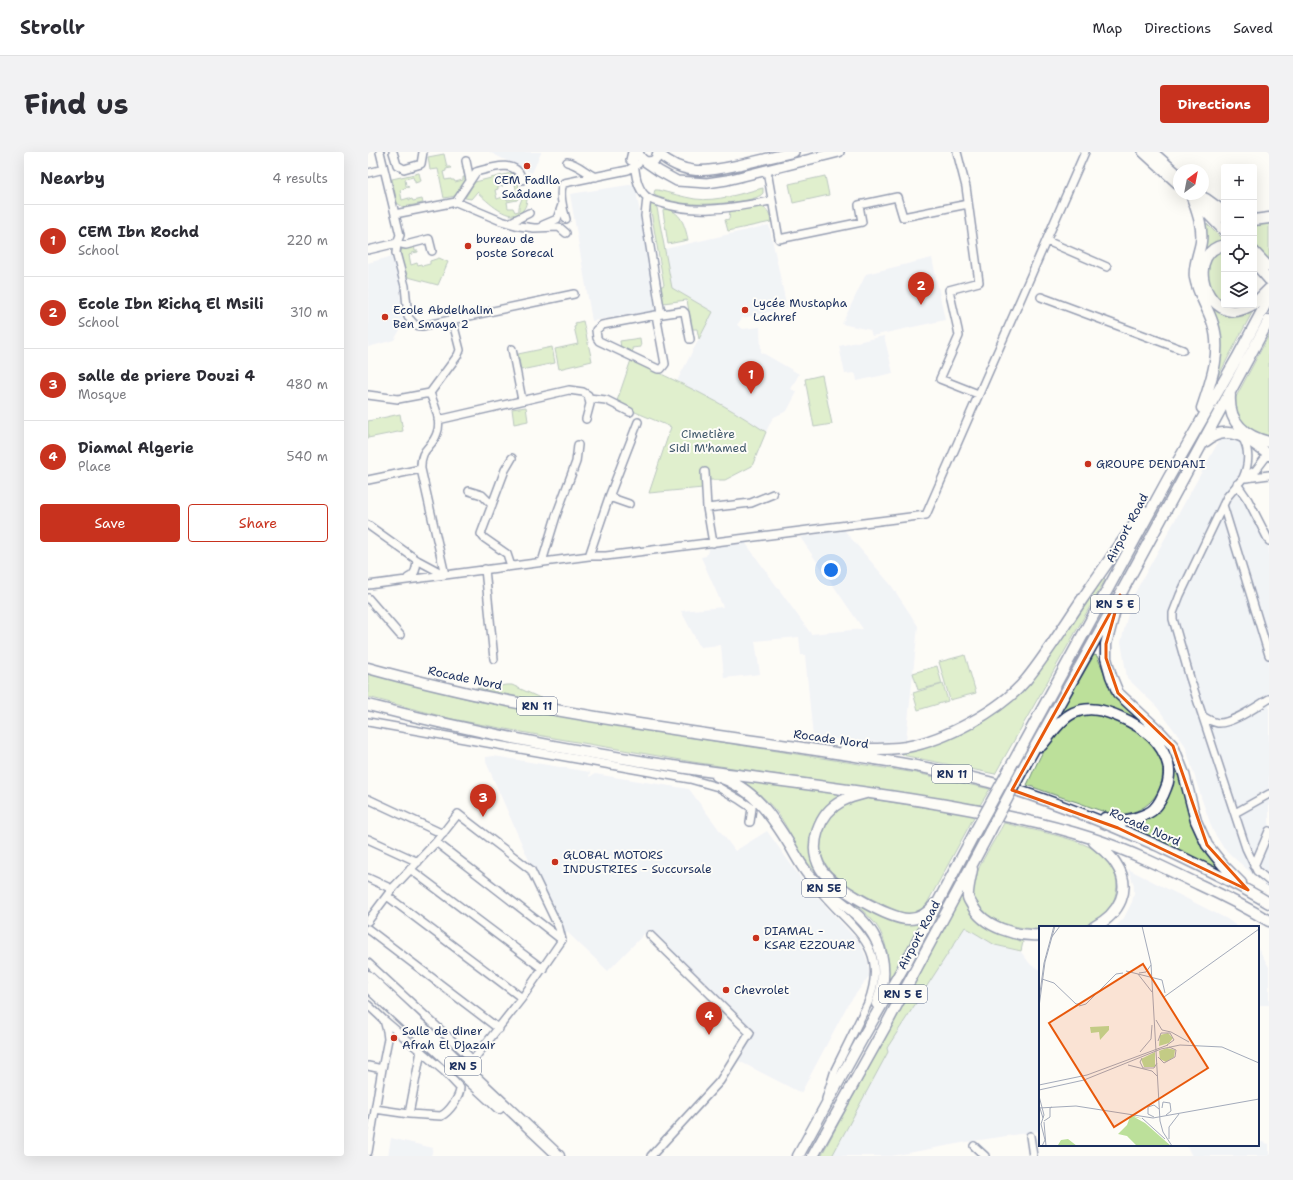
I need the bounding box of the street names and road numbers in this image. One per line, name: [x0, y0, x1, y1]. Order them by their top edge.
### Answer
street label: Airport Road: [1102, 490, 1152, 565]
road number: RN 5 E: [1091, 595, 1139, 613]
street label: Rocade Nord: [426, 662, 504, 694]
road number: RN 11: [517, 697, 557, 715]
street label: Rocade Nord: [792, 726, 870, 752]
road number: RN 11: [932, 765, 972, 783]
street label: Rocade Nord: [1107, 804, 1183, 850]
road number: RN 5E: [802, 879, 846, 897]
street label: Airport Road: [894, 897, 944, 972]
road number: RN 5 E: [879, 985, 927, 1003]
road number: RN 5: [445, 1057, 481, 1075]

